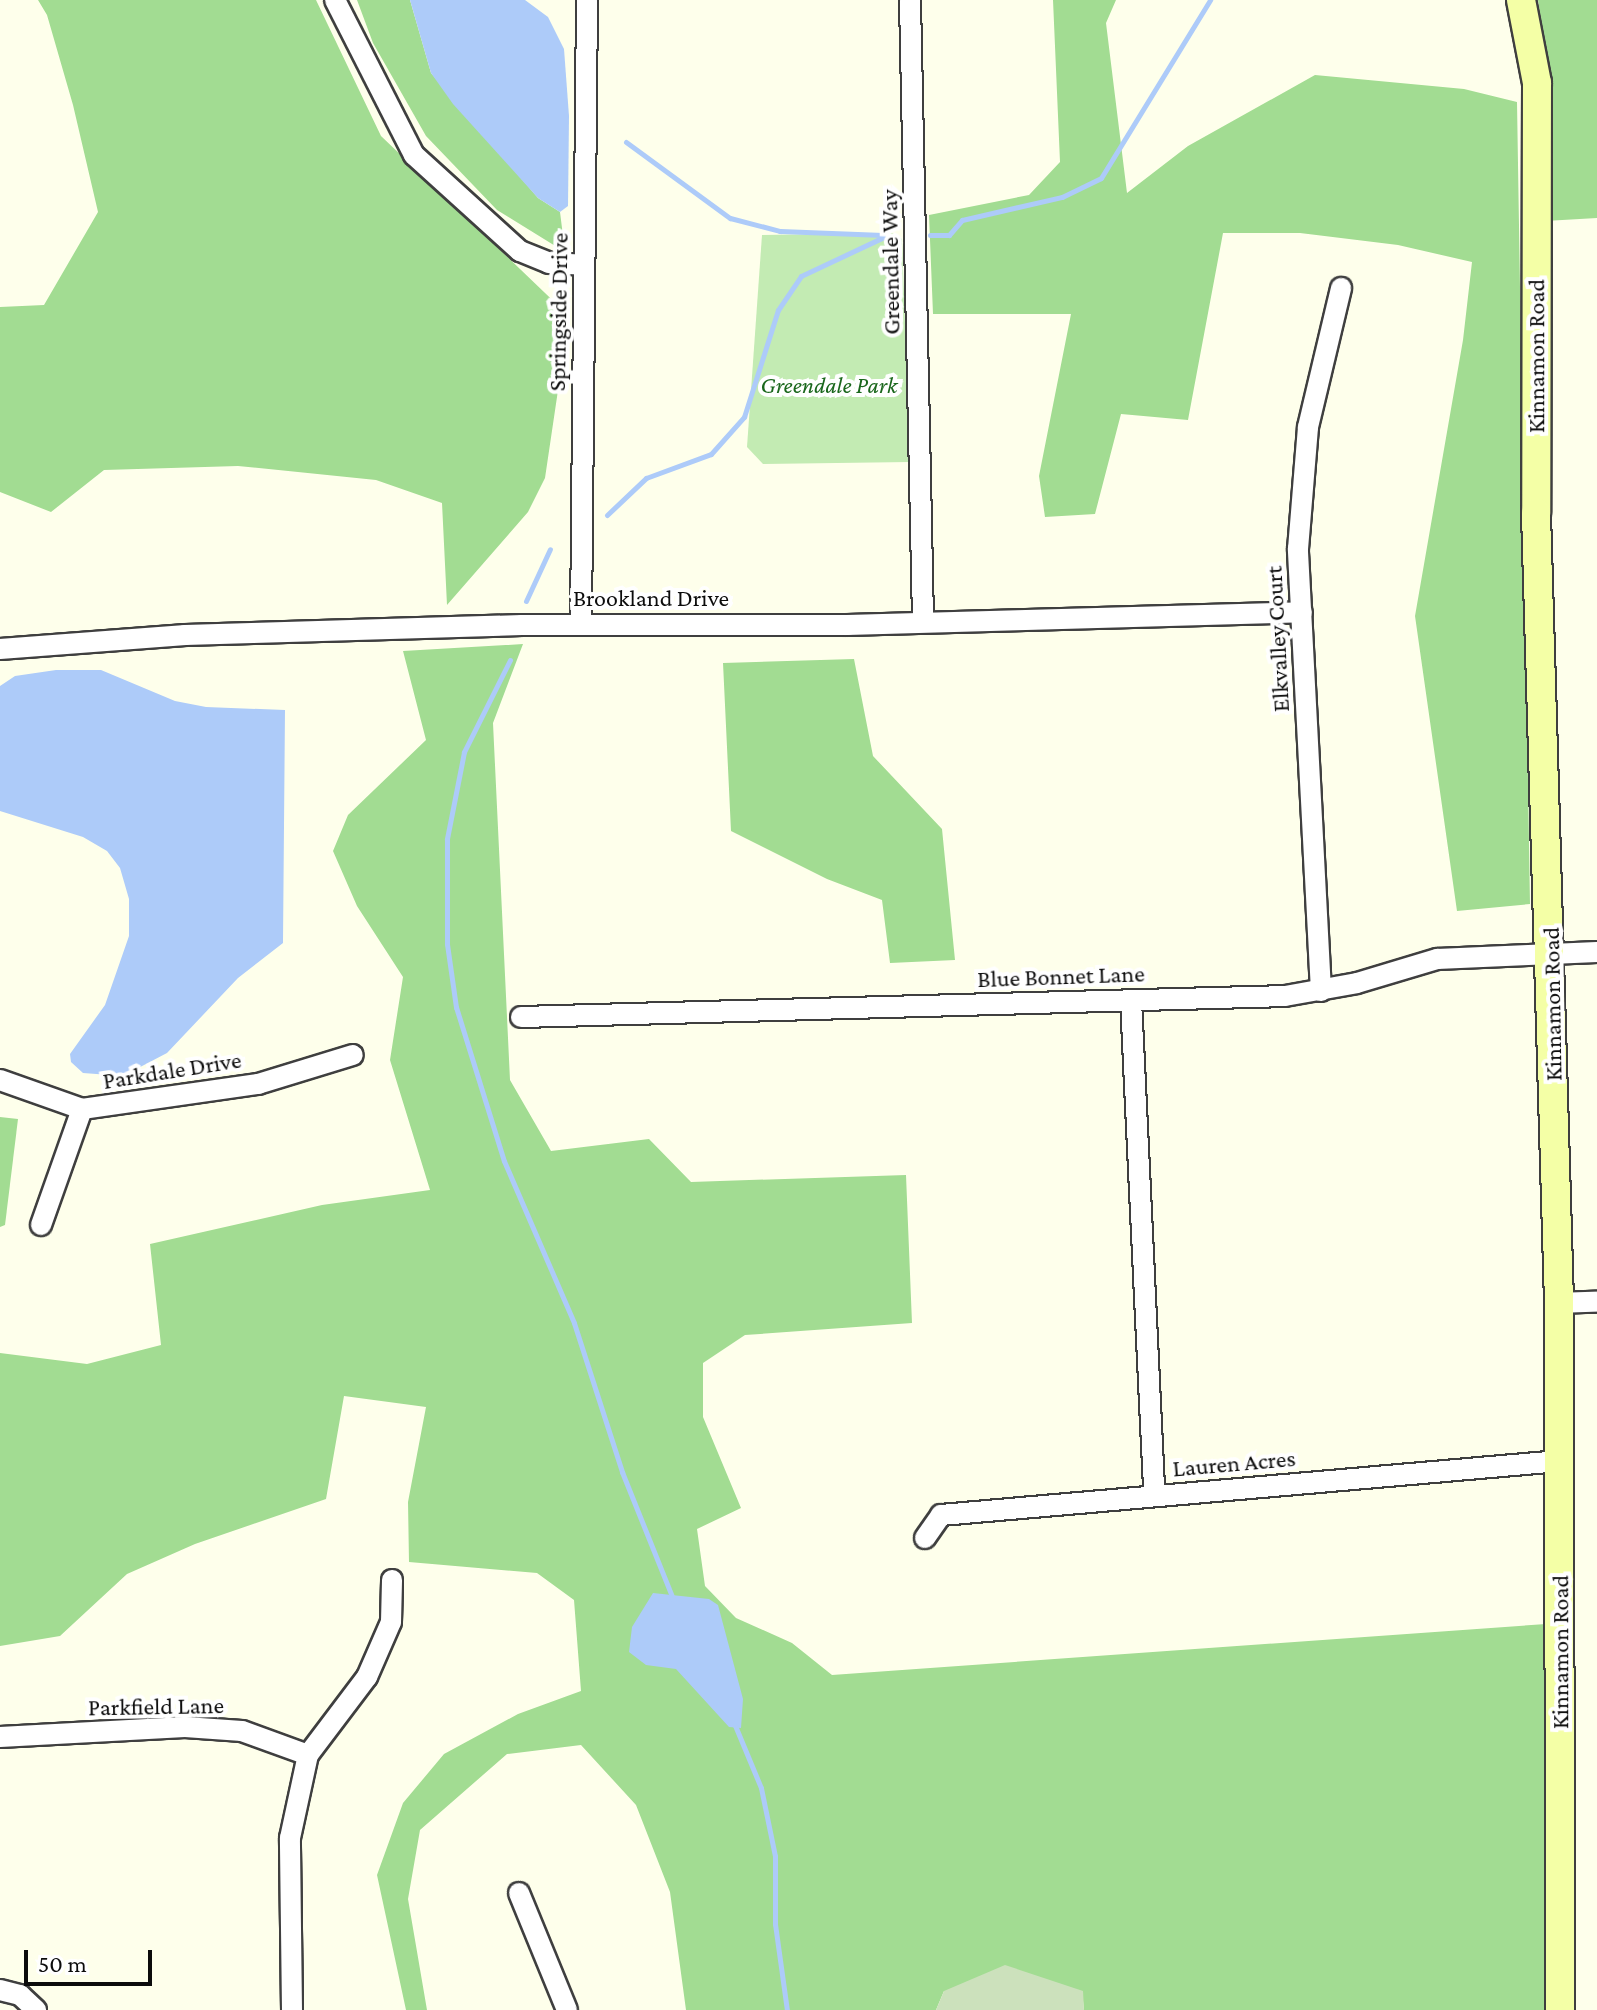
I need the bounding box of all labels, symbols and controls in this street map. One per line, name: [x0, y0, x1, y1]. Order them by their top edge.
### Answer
street label: Greendale Way: [874, 189, 906, 335]
street label: Springside Drive: [542, 232, 574, 392]
street label: Kinnamon Road: [1522, 279, 1550, 433]
park label: Greendale Park: [760, 371, 898, 399]
street label: Elkvalley Court: [1259, 565, 1295, 713]
street label: Brookland Drive: [573, 584, 729, 612]
street label: Kinnamon Road: [1536, 927, 1568, 1081]
street label: Blue Bonnet Lane: [977, 959, 1145, 993]
street label: Parkdale Drive: [101, 1045, 243, 1095]
street label: Lauren Acres: [1171, 1443, 1297, 1483]
street label: Kinnamon Road: [1546, 1575, 1574, 1729]
street label: Parkfield Lane: [88, 1690, 224, 1722]
scale bar: [28, 1934, 156, 1984]
text: 50 m: [38, 1950, 87, 1977]

